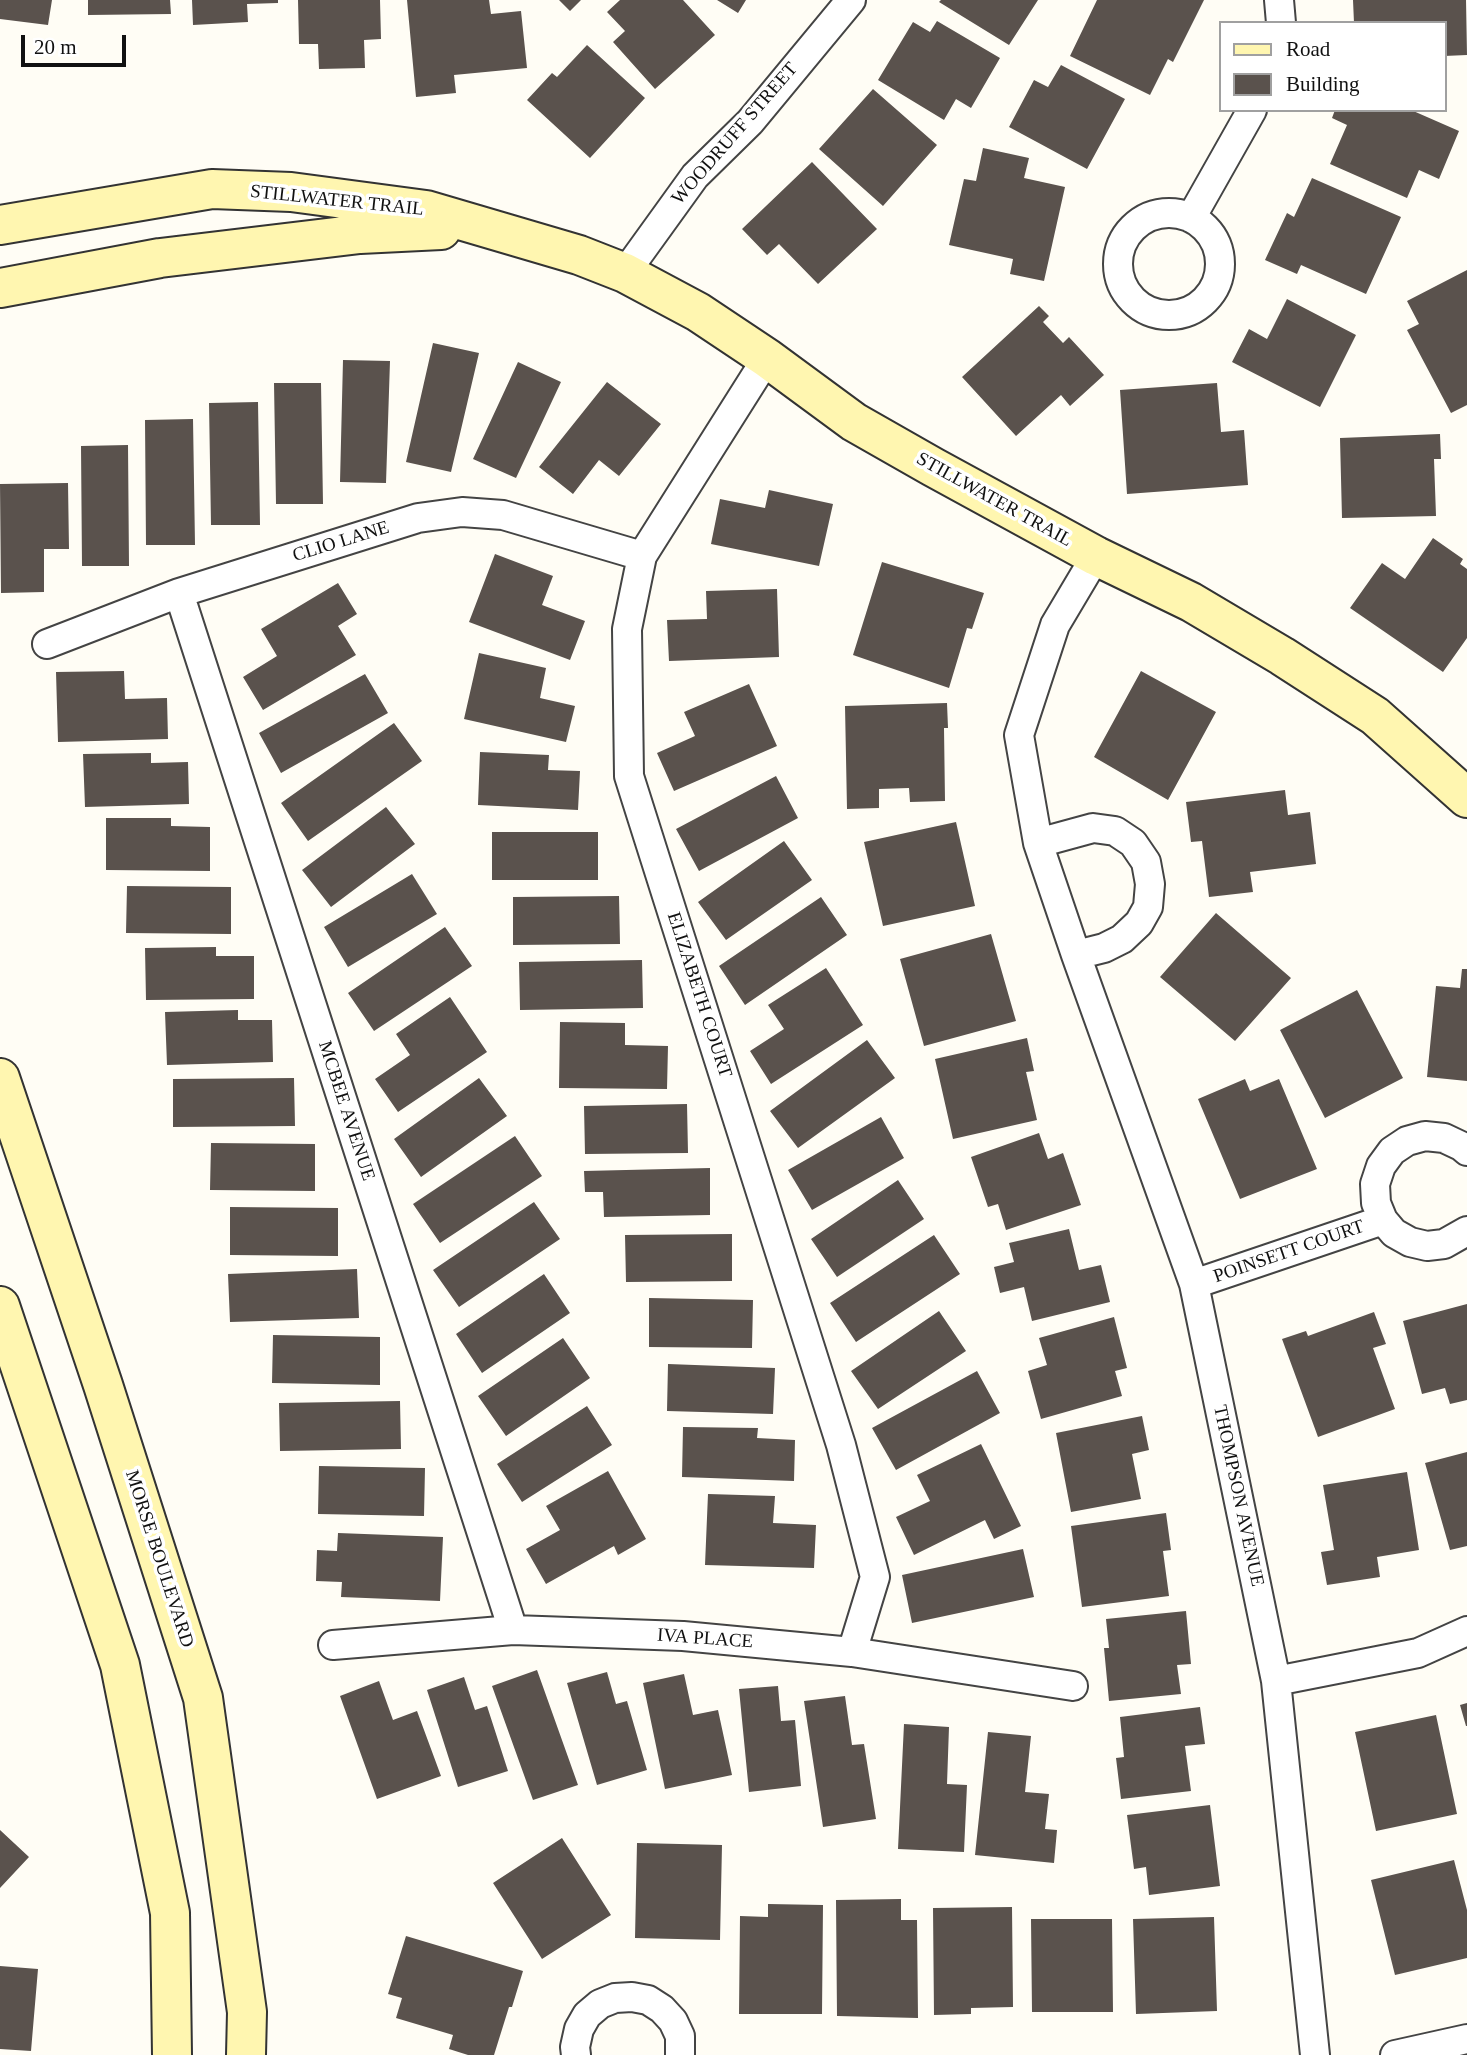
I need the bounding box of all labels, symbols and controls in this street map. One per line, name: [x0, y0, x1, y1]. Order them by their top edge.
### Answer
scale bar: [24, 21, 130, 65]
legend: [1218, 21, 1446, 112]
text: 20 m: [34, 35, 77, 59]
text: Road: [1286, 37, 1330, 61]
street label: WOODRUFF STREET: [667, 58, 803, 210]
text: Building: [1286, 72, 1360, 96]
street label: STILLWATER TRAIL: [249, 181, 425, 221]
street label: STILLWATER TRAIL: [912, 448, 1076, 552]
street label: CLIO LANE: [290, 517, 392, 567]
street label: ELIZABETH COURT: [662, 909, 736, 1081]
street label: MCBEE AVENUE: [313, 1038, 379, 1184]
street label: POINSETT COURT: [1211, 1216, 1367, 1288]
street label: THOMPSON AVENUE: [1208, 1403, 1268, 1589]
street label: MORSE BOULEVARD: [120, 1468, 198, 1650]
street label: IVA PLACE: [656, 1624, 754, 1654]

